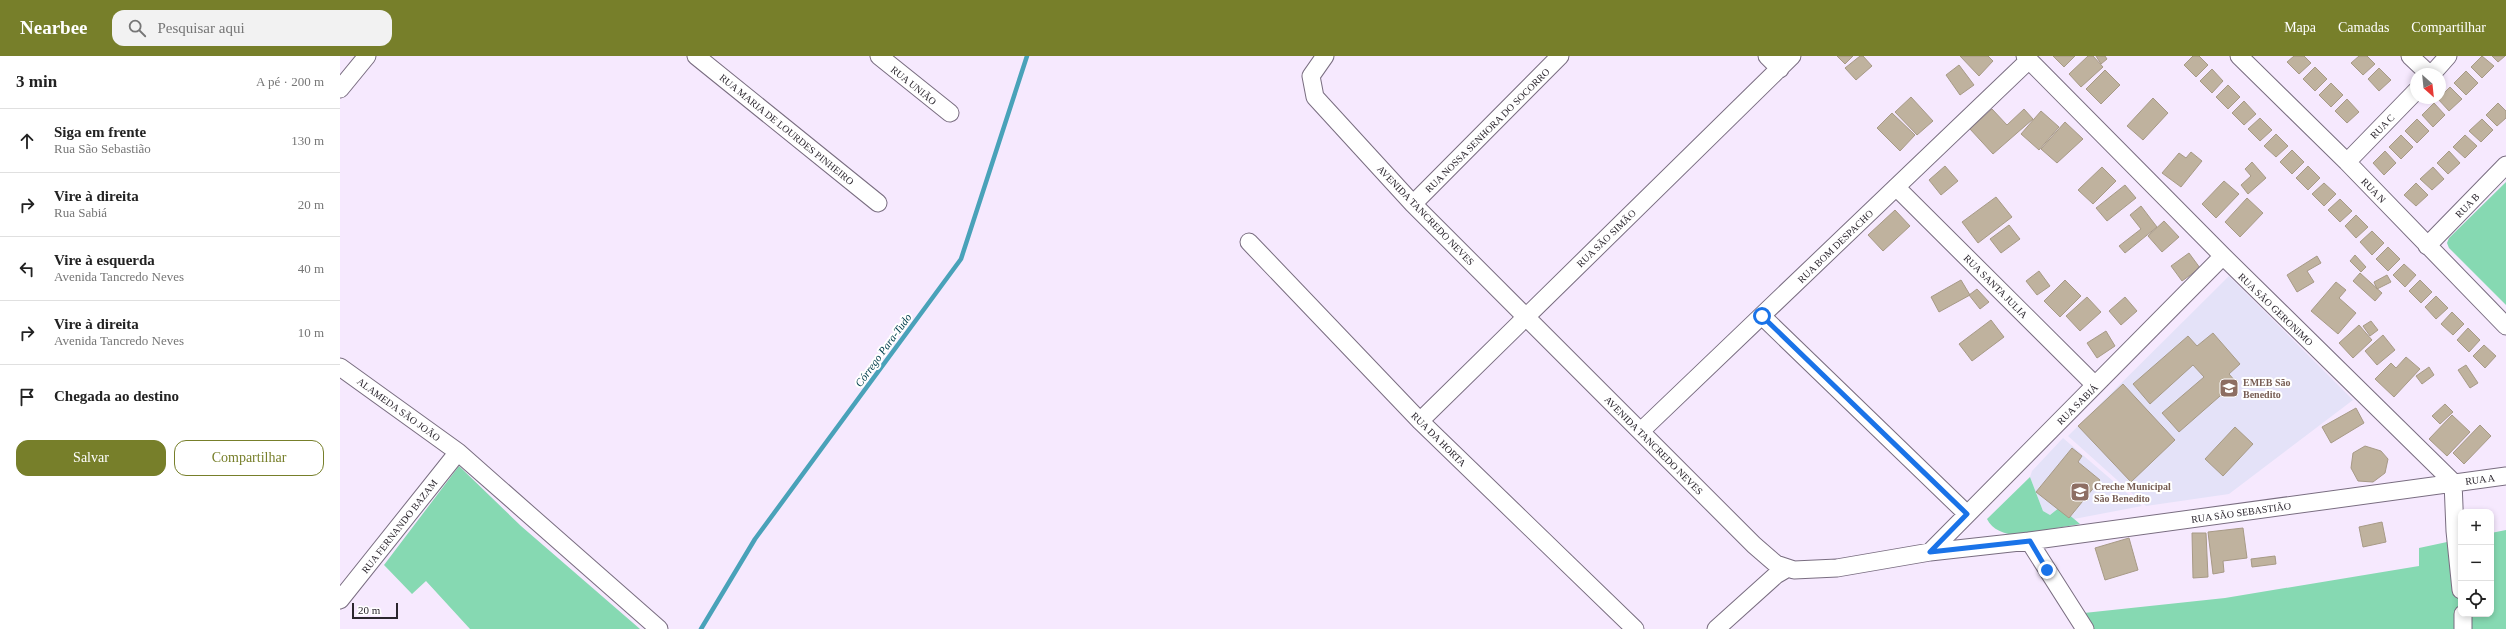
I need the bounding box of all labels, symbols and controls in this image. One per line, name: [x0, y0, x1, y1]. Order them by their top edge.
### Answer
search box: [112, 10, 392, 46]
text: Nearbee: [20, 17, 88, 38]
icon: search: [126, 17, 148, 39]
text: Pesquisar aqui: [158, 20, 245, 36]
text: Mapa: [2284, 20, 2316, 35]
text: Camadas: [2338, 20, 2389, 35]
text: Compartilhar: [2411, 20, 2486, 35]
street label: RUA UNIÃO: [889, 64, 939, 107]
street label: RUA NOSSA SENHORA DO SOCORRO: [1423, 66, 1552, 195]
north arrow: [2410, 68, 2446, 104]
text: 3 min: [16, 72, 57, 91]
street label: RUA MARIA DE LOURDES PINHEIRO: [717, 72, 856, 187]
text: A pé · 200 m: [256, 74, 324, 89]
street label: RUA C: [2368, 112, 2397, 141]
text: Siga em frente: [54, 124, 146, 140]
icon: ahead: [16, 130, 38, 152]
text: 130 m: [291, 133, 324, 148]
text: Rua São Sebastião: [54, 141, 151, 156]
street label: AVENIDA TANCREDO NEVES: [1375, 163, 1476, 268]
street label: RUA N: [2359, 176, 2388, 205]
text: Vire à direita: [54, 188, 139, 204]
street label: RUA B: [2453, 191, 2482, 220]
icon: right: [16, 194, 38, 216]
text: 20 m: [298, 197, 324, 212]
text: Rua Sabiá: [54, 205, 107, 220]
street label: RUA SÃO SIMÃO: [1575, 207, 1638, 269]
street label: RUA BOM DESPACHO: [1795, 208, 1875, 285]
text: Vire à esquerda: [54, 252, 155, 268]
street label: RUA SANTA JULIA: [1962, 252, 2030, 321]
icon: left: [16, 258, 38, 280]
text: 40 m: [298, 261, 324, 276]
text: Avenida Tancredo Neves: [54, 269, 184, 284]
street label: RUA SÃO GERONIMO: [2236, 271, 2315, 348]
route start: [1753, 307, 1771, 325]
water label: Córrego Para-Tudo: [852, 311, 914, 389]
text: Vire à direita: [54, 316, 139, 332]
icon: right: [16, 322, 38, 344]
text: 10 m: [298, 325, 324, 340]
text: Avenida Tancredo Neves: [54, 333, 184, 348]
street label: ALAMEDA SÃO JOÃO: [355, 376, 442, 443]
school or university icon: EMEB São Benedito: [2218, 377, 2240, 399]
place label: EMEB São Benedito: [2243, 377, 2291, 400]
street label: RUA SABIÁ: [2055, 381, 2101, 427]
icon: arrive: [16, 386, 38, 408]
text: Chegada ao destino: [54, 388, 179, 404]
street label: AVENIDA TANCREDO NEVES: [1602, 394, 1705, 497]
street label: RUA DA HORTA: [1409, 410, 1469, 469]
button: Salvar: [16, 440, 166, 476]
button: Compartilhar: [174, 440, 324, 476]
street label: RUA A: [2465, 472, 2496, 487]
street label: RUA FERNANDO BAZAM: [359, 477, 440, 575]
school or university icon: Creche Municipal São Benedito: [2069, 481, 2091, 503]
place label: Creche Municipal São Benedito: [2094, 481, 2171, 504]
street label: RUA SÃO SEBASTIÃO: [2191, 500, 2292, 525]
map controls: [2458, 509, 2494, 617]
button: +: [2458, 509, 2494, 545]
button: −: [2458, 545, 2494, 581]
route end: [2038, 561, 2056, 579]
button: locate: [2458, 581, 2494, 617]
scale bar: [352, 601, 398, 620]
text: 20 m: [358, 604, 380, 616]

